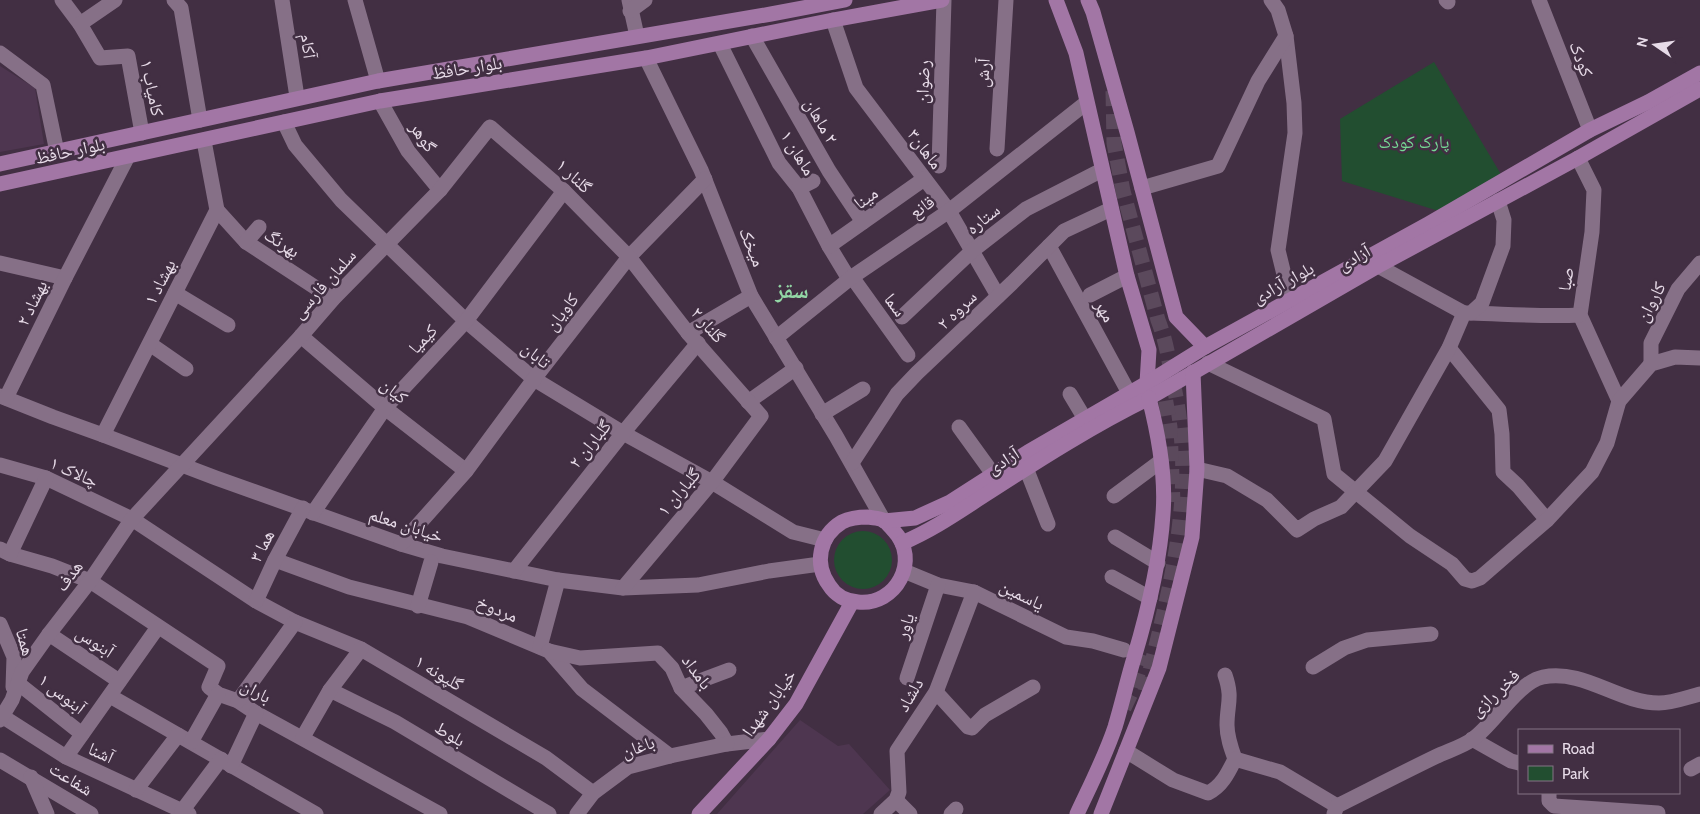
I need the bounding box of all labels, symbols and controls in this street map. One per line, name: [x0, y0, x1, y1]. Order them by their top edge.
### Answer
north arrow: [1630, 20, 1680, 70]
street label: آکام: [294, 32, 321, 61]
text: N: [1632, 35, 1652, 49]
street label: کودک: [1564, 38, 1598, 80]
street label: بلوار حافظ: [430, 52, 504, 84]
street label: آرش: [971, 57, 995, 88]
street label: کامیاب ۱: [135, 58, 169, 119]
street label: رضوان: [911, 59, 935, 105]
street label: ٢ ماهان: [799, 94, 843, 148]
street label: گوهر: [404, 117, 441, 157]
street label: ماهان۳: [903, 124, 947, 174]
street label: ماهان ۱: [776, 126, 820, 180]
park label: پارک کودک: [1378, 131, 1450, 153]
street label: بلوار حافظ: [33, 133, 107, 169]
street label: گلنار ۱: [552, 154, 597, 198]
street label: مینا: [850, 182, 882, 214]
street label: قانع: [905, 191, 939, 224]
street label: ستاره: [962, 199, 1004, 239]
street label: بهرنگ: [260, 223, 304, 263]
street label: میخک: [734, 224, 770, 270]
street label: آزادی: [1334, 240, 1375, 276]
street label: سلمان فارسی: [287, 245, 361, 323]
street label: بهشاد ۱: [139, 256, 181, 308]
street label: بلوار آزادی: [1248, 257, 1318, 309]
street label: صبا: [1553, 266, 1579, 292]
street label: بهشاد ۲: [12, 277, 52, 329]
district label: سقز: [774, 277, 809, 304]
street label: کاروان: [1631, 278, 1671, 326]
street label: سروه ۲: [932, 286, 982, 334]
street label: کاویان: [540, 288, 584, 335]
street label: سما: [879, 289, 911, 321]
street label: مهر: [1089, 295, 1120, 326]
street label: گلنار ۲: [686, 302, 730, 348]
street label: کیمیا: [404, 319, 442, 358]
street label: تابان: [517, 337, 555, 373]
street label: کیان: [376, 373, 413, 409]
street label: گلباران ۲: [564, 415, 616, 473]
street label: آزادی: [983, 442, 1024, 479]
street label: چالاک ۱: [46, 452, 102, 492]
street label: گلباران ۱: [653, 463, 706, 520]
street label: خیابان معلم: [366, 503, 446, 548]
street label: هما ۳: [245, 526, 279, 566]
street label: هدف: [50, 556, 88, 596]
street label: یاسمین: [996, 575, 1048, 615]
street label: مردوخ: [473, 591, 521, 628]
street label: یاور: [890, 610, 919, 643]
street label: آبنوس: [72, 621, 119, 663]
street label: همتا: [11, 626, 39, 658]
street label: گلپونه ۱: [411, 650, 467, 696]
street label: بامداد: [677, 650, 717, 694]
street label: فخر رازی: [1465, 664, 1525, 722]
street label: خیابان شهدا: [737, 665, 801, 741]
street label: آبنوس ۱: [34, 669, 90, 719]
street label: باران: [237, 674, 275, 708]
street label: دلشاد: [892, 674, 928, 716]
street label: بلوط: [431, 716, 469, 752]
legend: [1518, 729, 1680, 794]
street label: باغان: [618, 731, 658, 763]
street label: آشنا: [85, 738, 118, 769]
text: Road: [1562, 740, 1595, 758]
street label: شفاعت: [45, 757, 97, 801]
text: Park: [1562, 765, 1589, 783]

